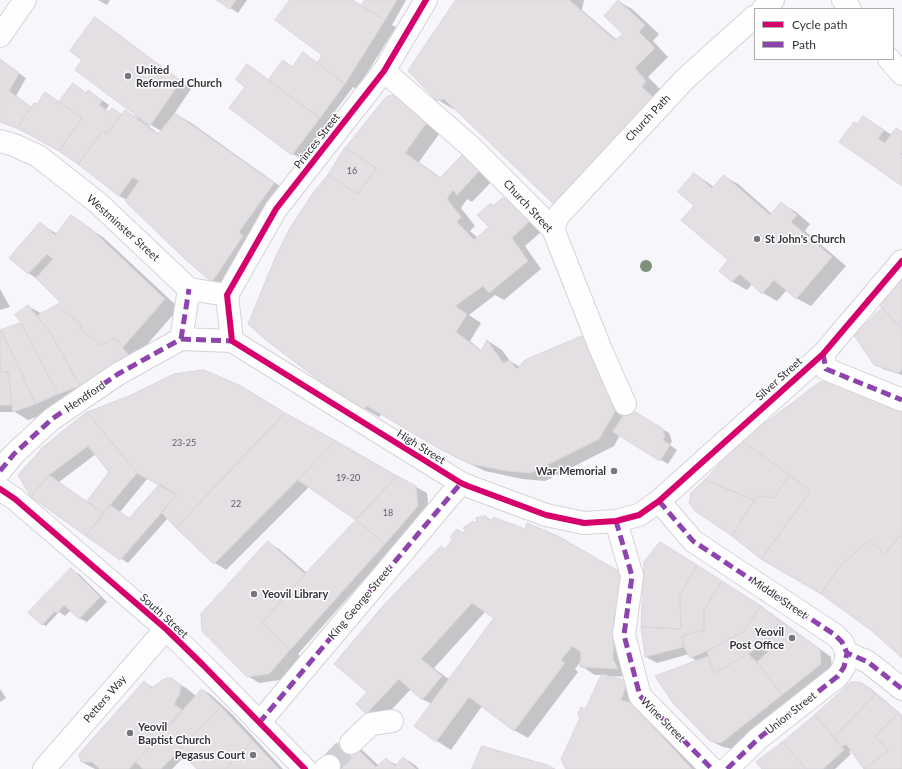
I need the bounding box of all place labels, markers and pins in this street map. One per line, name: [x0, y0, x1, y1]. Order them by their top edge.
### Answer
place label: United Reformed Church: [136, 63, 222, 89]
marker: United Reformed Church: [123, 71, 133, 81]
place label: St John's Church: [765, 232, 845, 246]
marker: St John's Church: [752, 234, 762, 244]
place label: War Memorial: [536, 464, 606, 478]
marker: War Memorial: [609, 466, 619, 476]
place label: Yeovil Library: [262, 587, 328, 601]
marker: Yeovil Library: [249, 589, 259, 599]
place label: Yeovil Post Office: [729, 625, 784, 651]
marker: Yeovil Post Office: [787, 633, 797, 643]
place label: Yeovil Baptist Church: [138, 720, 211, 746]
marker: Yeovil Baptist Church: [125, 728, 135, 738]
place label: Pegasus Court: [175, 748, 245, 762]
marker: Pegasus Court: [248, 750, 258, 760]

